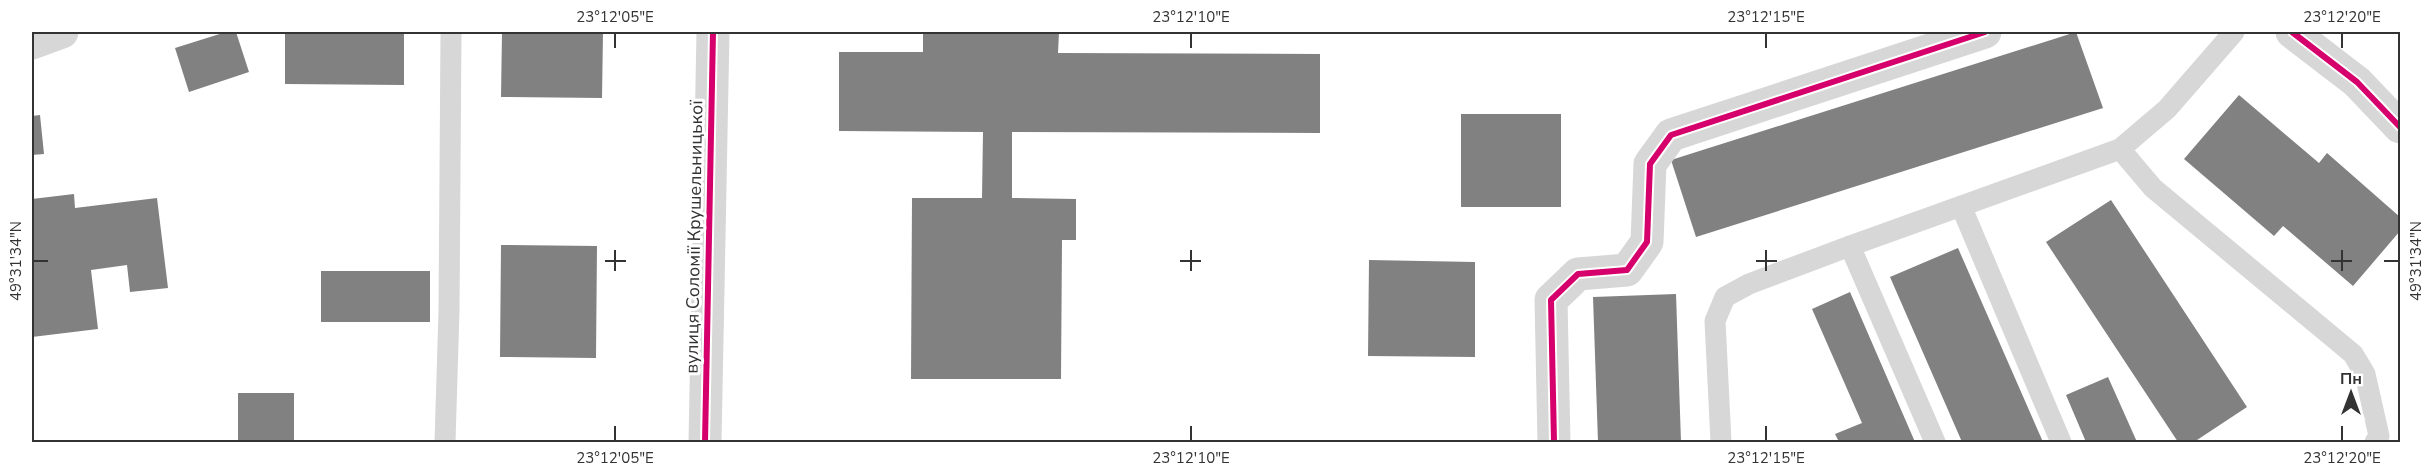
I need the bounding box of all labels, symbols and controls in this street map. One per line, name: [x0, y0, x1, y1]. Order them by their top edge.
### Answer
text: 23°12'05"E: [576, 7, 654, 27]
text: 23°12'10"E: [1152, 7, 1230, 27]
text: 23°12'15"E: [1727, 7, 1805, 27]
text: 23°12'20"E: [2303, 7, 2381, 27]
street label: вулиця Соломії Крушельницької: [680, 99, 708, 374]
text: 49°31'34"N: [6, 221, 26, 301]
text: 49°31'34"N: [2406, 221, 2426, 301]
north arrow: [2321, 363, 2381, 423]
text: Пн: [2340, 368, 2362, 390]
text: 23°12'05"E: [576, 448, 654, 468]
text: 23°12'10"E: [1152, 448, 1230, 468]
text: 23°12'15"E: [1727, 448, 1805, 468]
text: 23°12'20"E: [2303, 448, 2381, 468]

